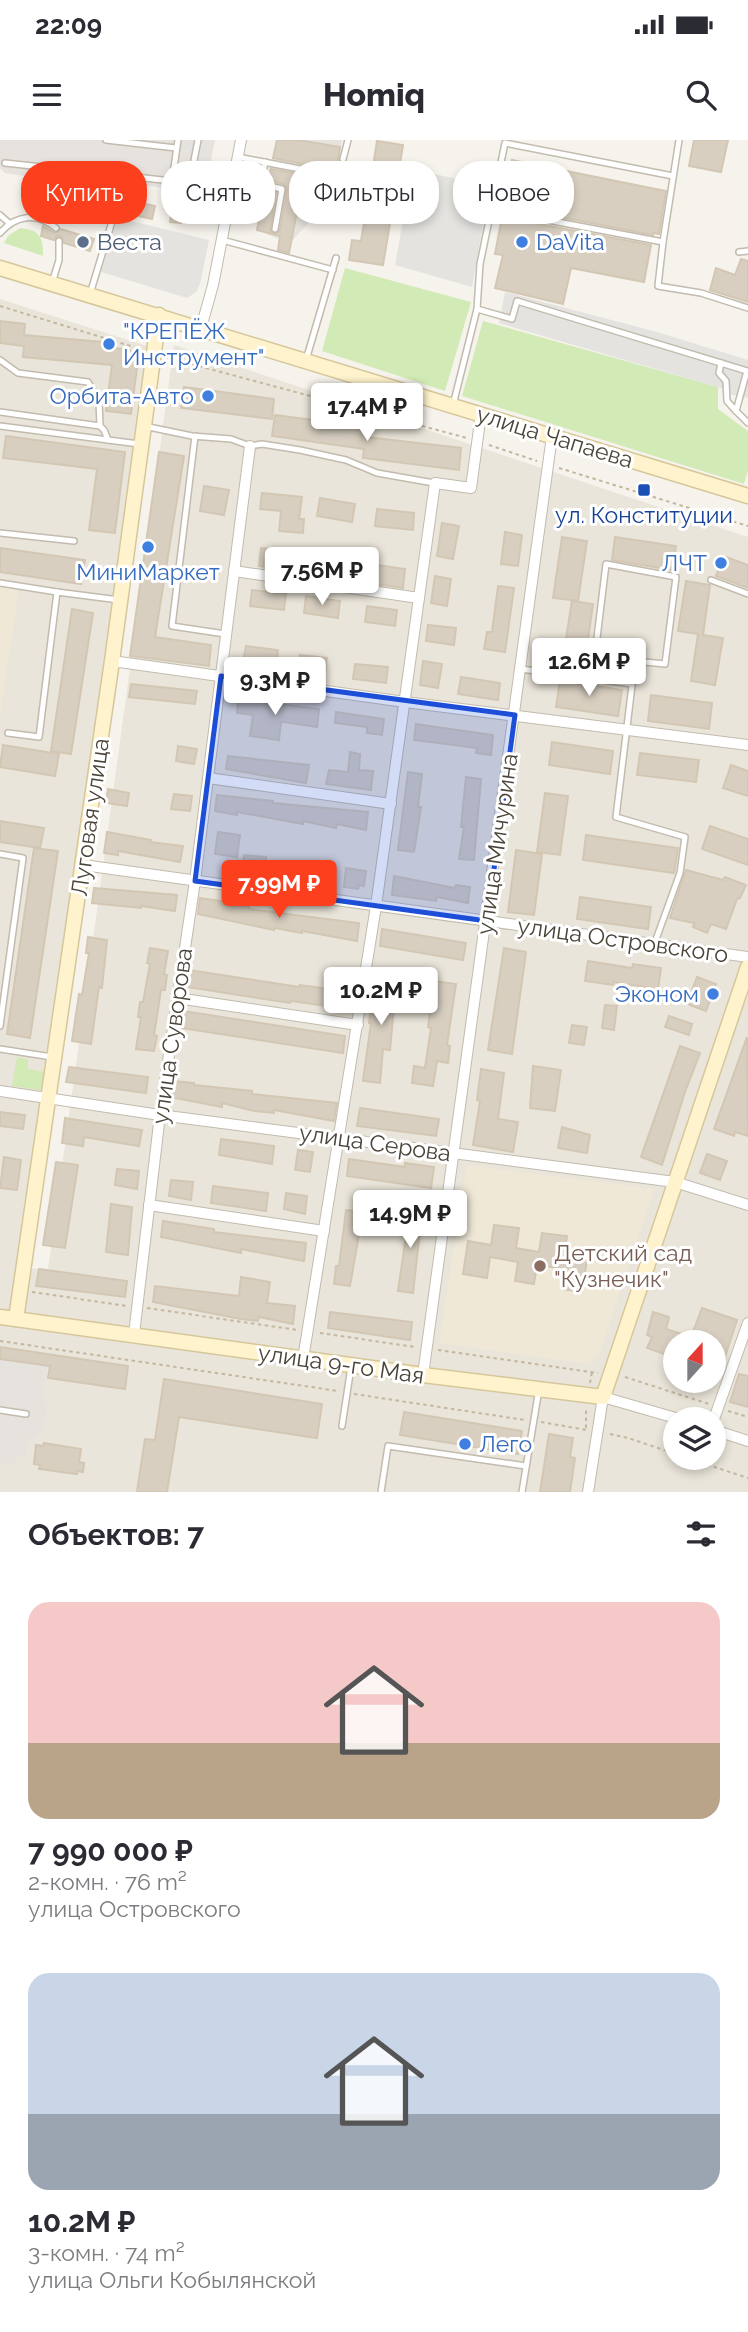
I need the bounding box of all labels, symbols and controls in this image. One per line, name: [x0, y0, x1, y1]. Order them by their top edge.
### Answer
text: 22:09: [35, 10, 102, 40]
icon: menu: [28, 76, 66, 114]
text: Homiq: [323, 76, 425, 113]
icon: search: [682, 76, 720, 114]
chip: Купить: [21, 161, 147, 224]
chip: Снять: [161, 161, 275, 224]
chip: Фильтры: [289, 161, 439, 224]
chip: Новое: [453, 161, 574, 224]
place label: Веста: [97, 228, 162, 255]
place label: DaVita: [536, 228, 605, 255]
marker: Веста: [75, 234, 91, 250]
marker: DaVita: [514, 234, 530, 250]
place label: "КРЕПЁЖ Инструмент": [123, 317, 264, 370]
marker: "КРЕПЁЖ Инструмент": [101, 336, 117, 352]
place label: Орбита-Авто: [49, 382, 194, 409]
pin: 17.4M ₽: [302, 384, 432, 443]
marker: Орбита-Авто: [200, 388, 216, 404]
text: 17.4M ₽: [327, 392, 407, 419]
street label: улица Чапаева: [474, 400, 637, 473]
marker: ул. Конституции: [636, 482, 652, 498]
place label: ул. Конституции: [555, 501, 733, 528]
marker: МиниМаркет: [140, 539, 156, 555]
pin: 7.56M ₽: [257, 547, 387, 607]
place label: ЛЧТ: [661, 549, 707, 576]
marker: ЛЧТ: [713, 555, 729, 571]
text: 7.56M ₽: [281, 556, 363, 583]
place label: МиниМаркет: [76, 558, 220, 585]
pin: 12.6M ₽: [524, 638, 654, 698]
text: 12.6M ₽: [548, 647, 630, 674]
pin: 9.3M ₽: [218, 658, 332, 717]
text: 9.3M ₽: [240, 666, 310, 693]
street label: Луговая улица: [65, 736, 114, 898]
street label: улица Мичурина: [470, 751, 523, 936]
pin: 7.99M ₽: [214, 860, 344, 920]
text: 7.99M ₽: [238, 869, 320, 896]
street label: улица Островского: [516, 911, 730, 968]
street label: улица Суворова: [146, 946, 197, 1126]
pin: 10.2M ₽: [316, 968, 446, 1027]
text: 10.2M ₽: [340, 976, 422, 1003]
place label: Эконом: [614, 980, 699, 1007]
marker: Эконом: [705, 986, 721, 1002]
street label: улица Серова: [297, 1118, 453, 1167]
pin: 14.9M ₽: [345, 1190, 475, 1250]
text: 14.9M ₽: [369, 1199, 451, 1226]
place label: Детский сад "Кузнечик": [554, 1239, 692, 1292]
marker: Детский сад "Кузнечик": [532, 1258, 548, 1274]
north arrow: [663, 1330, 726, 1393]
map controls: [663, 1330, 726, 1470]
street label: улица 9-го Мая: [256, 1338, 426, 1389]
button: layers: [663, 1407, 726, 1470]
place label: Лего: [479, 1430, 532, 1457]
marker: Лего: [457, 1436, 473, 1452]
icon: filters: [682, 1515, 720, 1553]
text: Объектов: 7: [28, 1517, 204, 1552]
icon: home: [311, 1647, 437, 1773]
text: 7 990 000 ₽: [28, 1833, 193, 1868]
text: 2-комн. · 76 m²: [28, 1868, 187, 1895]
text: улица Островского: [28, 1895, 241, 1922]
icon: home: [311, 2018, 437, 2144]
text: 10.2M ₽: [28, 2204, 136, 2239]
text: 3-комн. · 74 m²: [28, 2239, 185, 2266]
text: улица Ольги Кобылянской: [28, 2266, 316, 2293]

